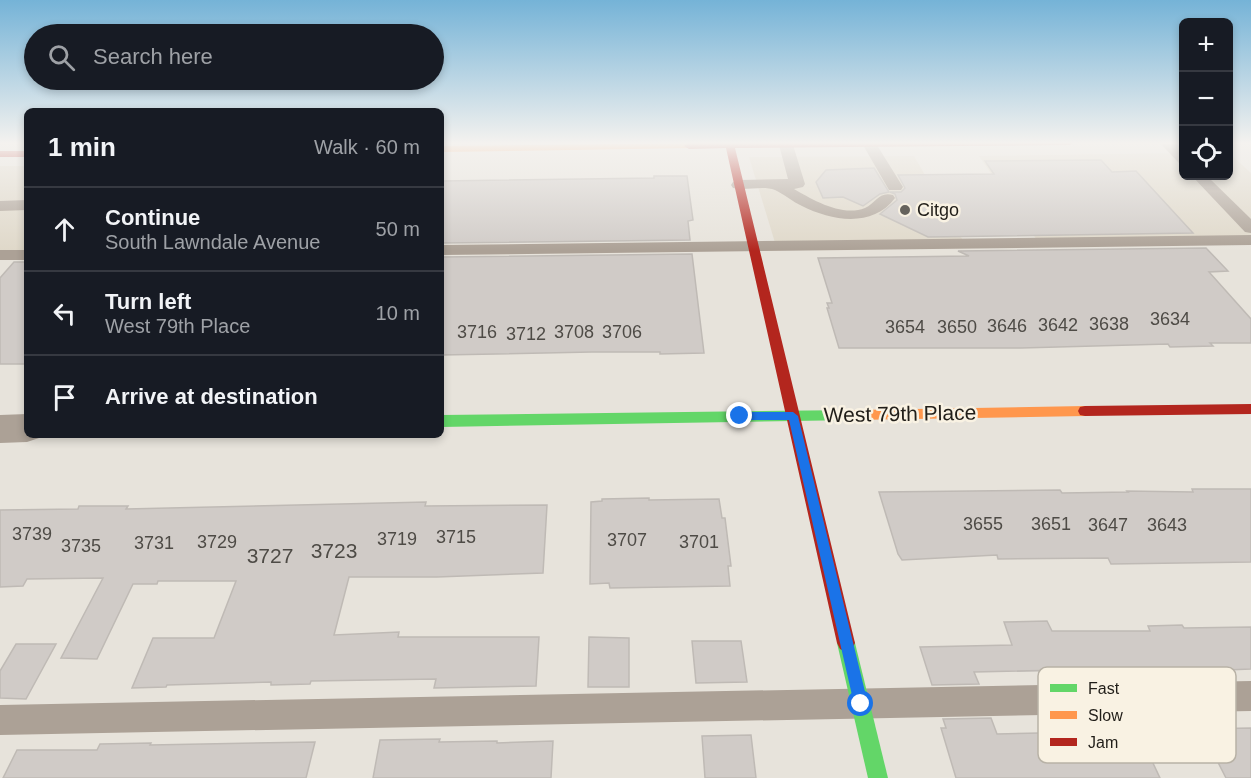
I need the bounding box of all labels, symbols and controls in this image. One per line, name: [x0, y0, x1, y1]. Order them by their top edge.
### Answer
map controls: [1179, 18, 1233, 180]
button: +: [1179, 18, 1233, 72]
search box: [24, 24, 444, 90]
icon: search: [45, 41, 78, 74]
text: Search here: [93, 44, 213, 69]
button: −: [1179, 72, 1233, 126]
button: locate: [1179, 126, 1233, 180]
text: 1 min: [48, 132, 116, 162]
text: Walk · 60 m: [314, 136, 420, 158]
place label: Citgo: [917, 200, 959, 220]
marker: Citgo: [898, 203, 912, 217]
text: Continue: [105, 205, 200, 230]
icon: ahead: [48, 213, 81, 246]
text: 50 m: [376, 218, 420, 240]
text: South Lawndale Avenue: [105, 231, 320, 253]
text: Turn left: [105, 289, 191, 314]
icon: left: [48, 297, 81, 330]
text: 10 m: [376, 302, 420, 324]
house number: 3634: [1150, 309, 1190, 329]
house number: 3638: [1089, 314, 1129, 334]
text: West 79th Place: [105, 315, 250, 337]
house number: 3642: [1038, 315, 1078, 335]
house number: 3646: [987, 316, 1027, 336]
house number: 3654: [885, 317, 925, 337]
house number: 3650: [937, 317, 977, 337]
house number: 3716: [457, 322, 497, 342]
house number: 3708: [554, 322, 594, 342]
house number: 3706: [602, 322, 642, 342]
house number: 3712: [506, 324, 546, 344]
icon: arrive: [48, 381, 81, 414]
text: Arrive at destination: [105, 384, 318, 409]
street label: West 79th Place: [824, 401, 976, 426]
route end: [726, 402, 752, 428]
house number: 3655: [963, 514, 1003, 534]
house number: 3651: [1031, 514, 1071, 534]
house number: 3647: [1088, 515, 1128, 535]
house number: 3643: [1147, 515, 1187, 535]
house number: 3739: [12, 524, 52, 544]
house number: 3715: [436, 527, 476, 547]
house number: 3719: [377, 529, 417, 549]
house number: 3707: [607, 530, 647, 550]
house number: 3729: [197, 532, 237, 552]
house number: 3701: [679, 532, 719, 552]
house number: 3731: [134, 533, 174, 553]
house number: 3735: [61, 536, 101, 556]
house number: 3723: [311, 539, 357, 562]
house number: 3727: [247, 544, 293, 567]
legend: [1038, 667, 1236, 763]
text: Fast: [1088, 680, 1120, 697]
route start: [847, 690, 873, 716]
text: Slow: [1088, 707, 1123, 724]
text: Jam: [1088, 734, 1118, 751]

